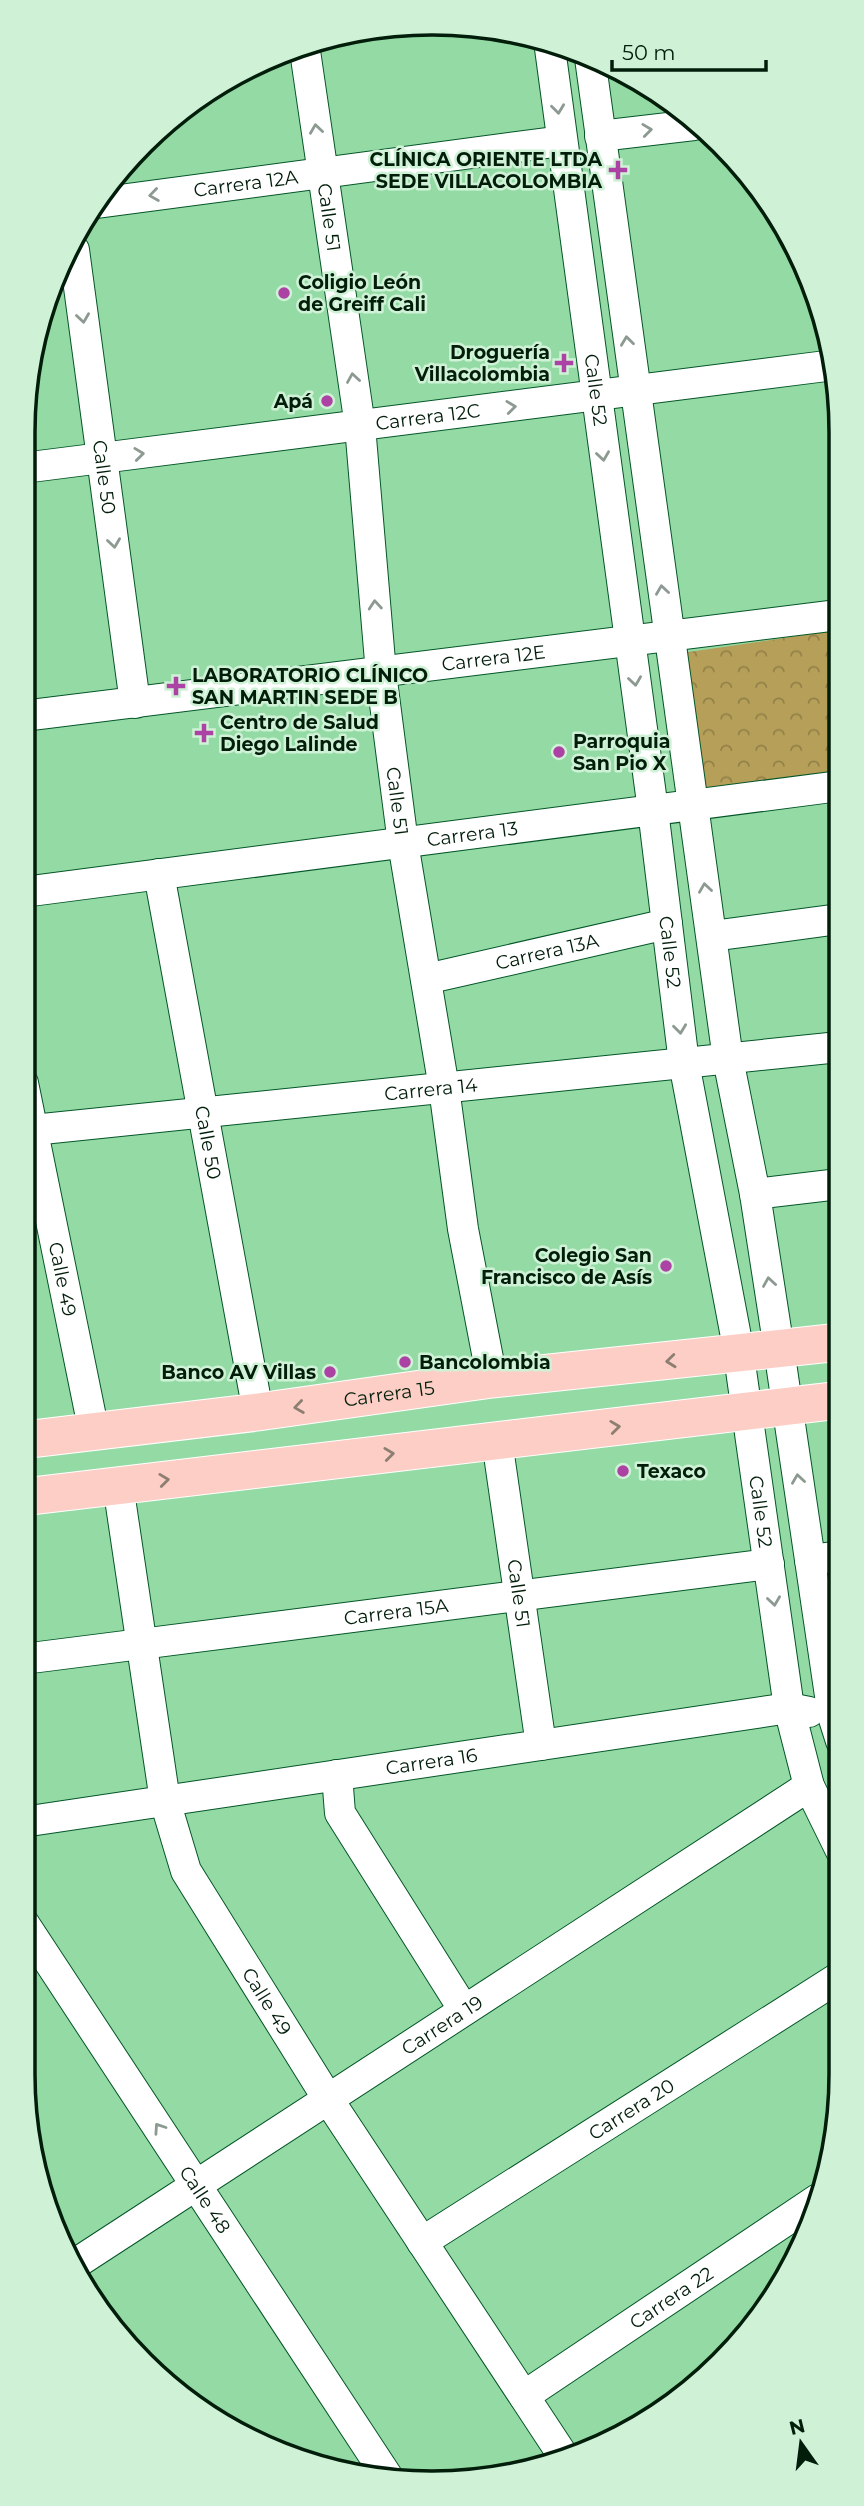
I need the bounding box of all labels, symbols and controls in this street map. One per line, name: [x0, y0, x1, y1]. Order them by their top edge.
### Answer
scale bar: [612, 28, 766, 72]
text: 50 m: [622, 40, 676, 65]
one-way arrow: [550, 103, 565, 115]
one-way arrow: [308, 123, 323, 135]
one-way arrow: [641, 123, 653, 138]
place label: CLÍNICA ORIENTE LTDA SEDE VILLACOLOMBIA: [369, 148, 602, 193]
marker: CLÍNICA ORIENTE LTDA SEDE VILLACOLOMBIA: [608, 160, 628, 180]
street label: Carrera 12A: [192, 165, 300, 202]
street label: Calle 51: [313, 181, 346, 253]
one-way arrow: [148, 188, 160, 203]
place label: Coligio León de Greiff Cali: [298, 271, 426, 316]
marker: Coligio León de Greiff Cali: [276, 285, 292, 301]
one-way arrow: [76, 312, 91, 324]
one-way arrow: [620, 335, 635, 347]
place label: Droguería Villacolombia: [414, 341, 550, 386]
street label: Calle 52: [580, 352, 612, 428]
marker: Droguería Villacolombia: [556, 355, 572, 371]
one-way arrow: [345, 373, 360, 384]
place label: Apá: [273, 390, 313, 413]
marker: Apá: [319, 393, 335, 409]
street label: Carrera 12C: [374, 399, 481, 435]
one-way arrow: [505, 399, 516, 414]
street label: Calle 50: [88, 438, 121, 515]
one-way arrow: [133, 446, 145, 461]
one-way arrow: [596, 450, 611, 462]
one-way arrow: [106, 538, 121, 549]
one-way arrow: [654, 584, 669, 596]
one-way arrow: [368, 599, 383, 610]
street label: Carrera 12E: [440, 640, 547, 676]
place label: LABORATORIO CLÍNICO SAN MARTIN SEDE B: [192, 664, 428, 709]
marker: LABORATORIO CLÍNICO SAN MARTIN SEDE B: [166, 676, 186, 696]
one-way arrow: [627, 676, 642, 687]
place label: Centro de Salud Diego Lalinde: [220, 711, 379, 756]
marker: Centro de Salud Diego Lalinde: [194, 723, 214, 743]
place label: Parroquia San Pio X: [573, 730, 671, 775]
marker: Parroquia San Pio X: [551, 744, 567, 760]
street label: Calle 51: [382, 765, 413, 837]
street label: Carrera 13: [425, 816, 519, 851]
one-way arrow: [698, 882, 713, 894]
street label: Calle 52: [655, 914, 686, 990]
street label: Carrera 13A: [493, 928, 601, 974]
one-way arrow: [672, 1023, 687, 1034]
street label: Carrera 14: [383, 1073, 479, 1105]
street label: Calle 50: [190, 1104, 226, 1181]
street label: Calle 49: [44, 1240, 82, 1318]
place label: Colegio San Francisco de Asís: [481, 1244, 652, 1289]
marker: Colegio San Francisco de Asís: [658, 1258, 674, 1274]
one-way arrow: [762, 1276, 777, 1288]
place label: Bancolombia: [419, 1351, 551, 1374]
marker: Bancolombia: [397, 1354, 413, 1370]
one-way arrow: [665, 1354, 676, 1369]
place label: Banco AV Villas: [161, 1361, 316, 1384]
marker: Banco AV Villas: [322, 1364, 338, 1380]
street label: Carrera 15: [342, 1376, 436, 1411]
one-way arrow: [293, 1399, 305, 1414]
one-way arrow: [610, 1419, 621, 1434]
one-way arrow: [384, 1446, 395, 1461]
place label: Texaco: [637, 1460, 706, 1483]
marker: Texaco: [615, 1463, 631, 1479]
one-way arrow: [158, 1473, 169, 1488]
one-way arrow: [791, 1473, 806, 1485]
street label: Calle 52: [745, 1474, 778, 1549]
street label: Calle 51: [503, 1558, 535, 1629]
street label: Carrera 15A: [342, 1593, 450, 1630]
one-way arrow: [766, 1595, 781, 1606]
street label: Carrera 16: [384, 1743, 479, 1779]
street label: Calle 49: [237, 1963, 297, 2039]
street label: Carrera 19: [397, 1990, 487, 2060]
street label: Carrera 20: [584, 2073, 679, 2145]
one-way arrow: [155, 2123, 167, 2136]
street label: Calle 48: [175, 2161, 236, 2238]
street label: Carrera 22: [625, 2261, 717, 2334]
north arrow: [766, 2408, 836, 2478]
text: N: [787, 2414, 807, 2440]

